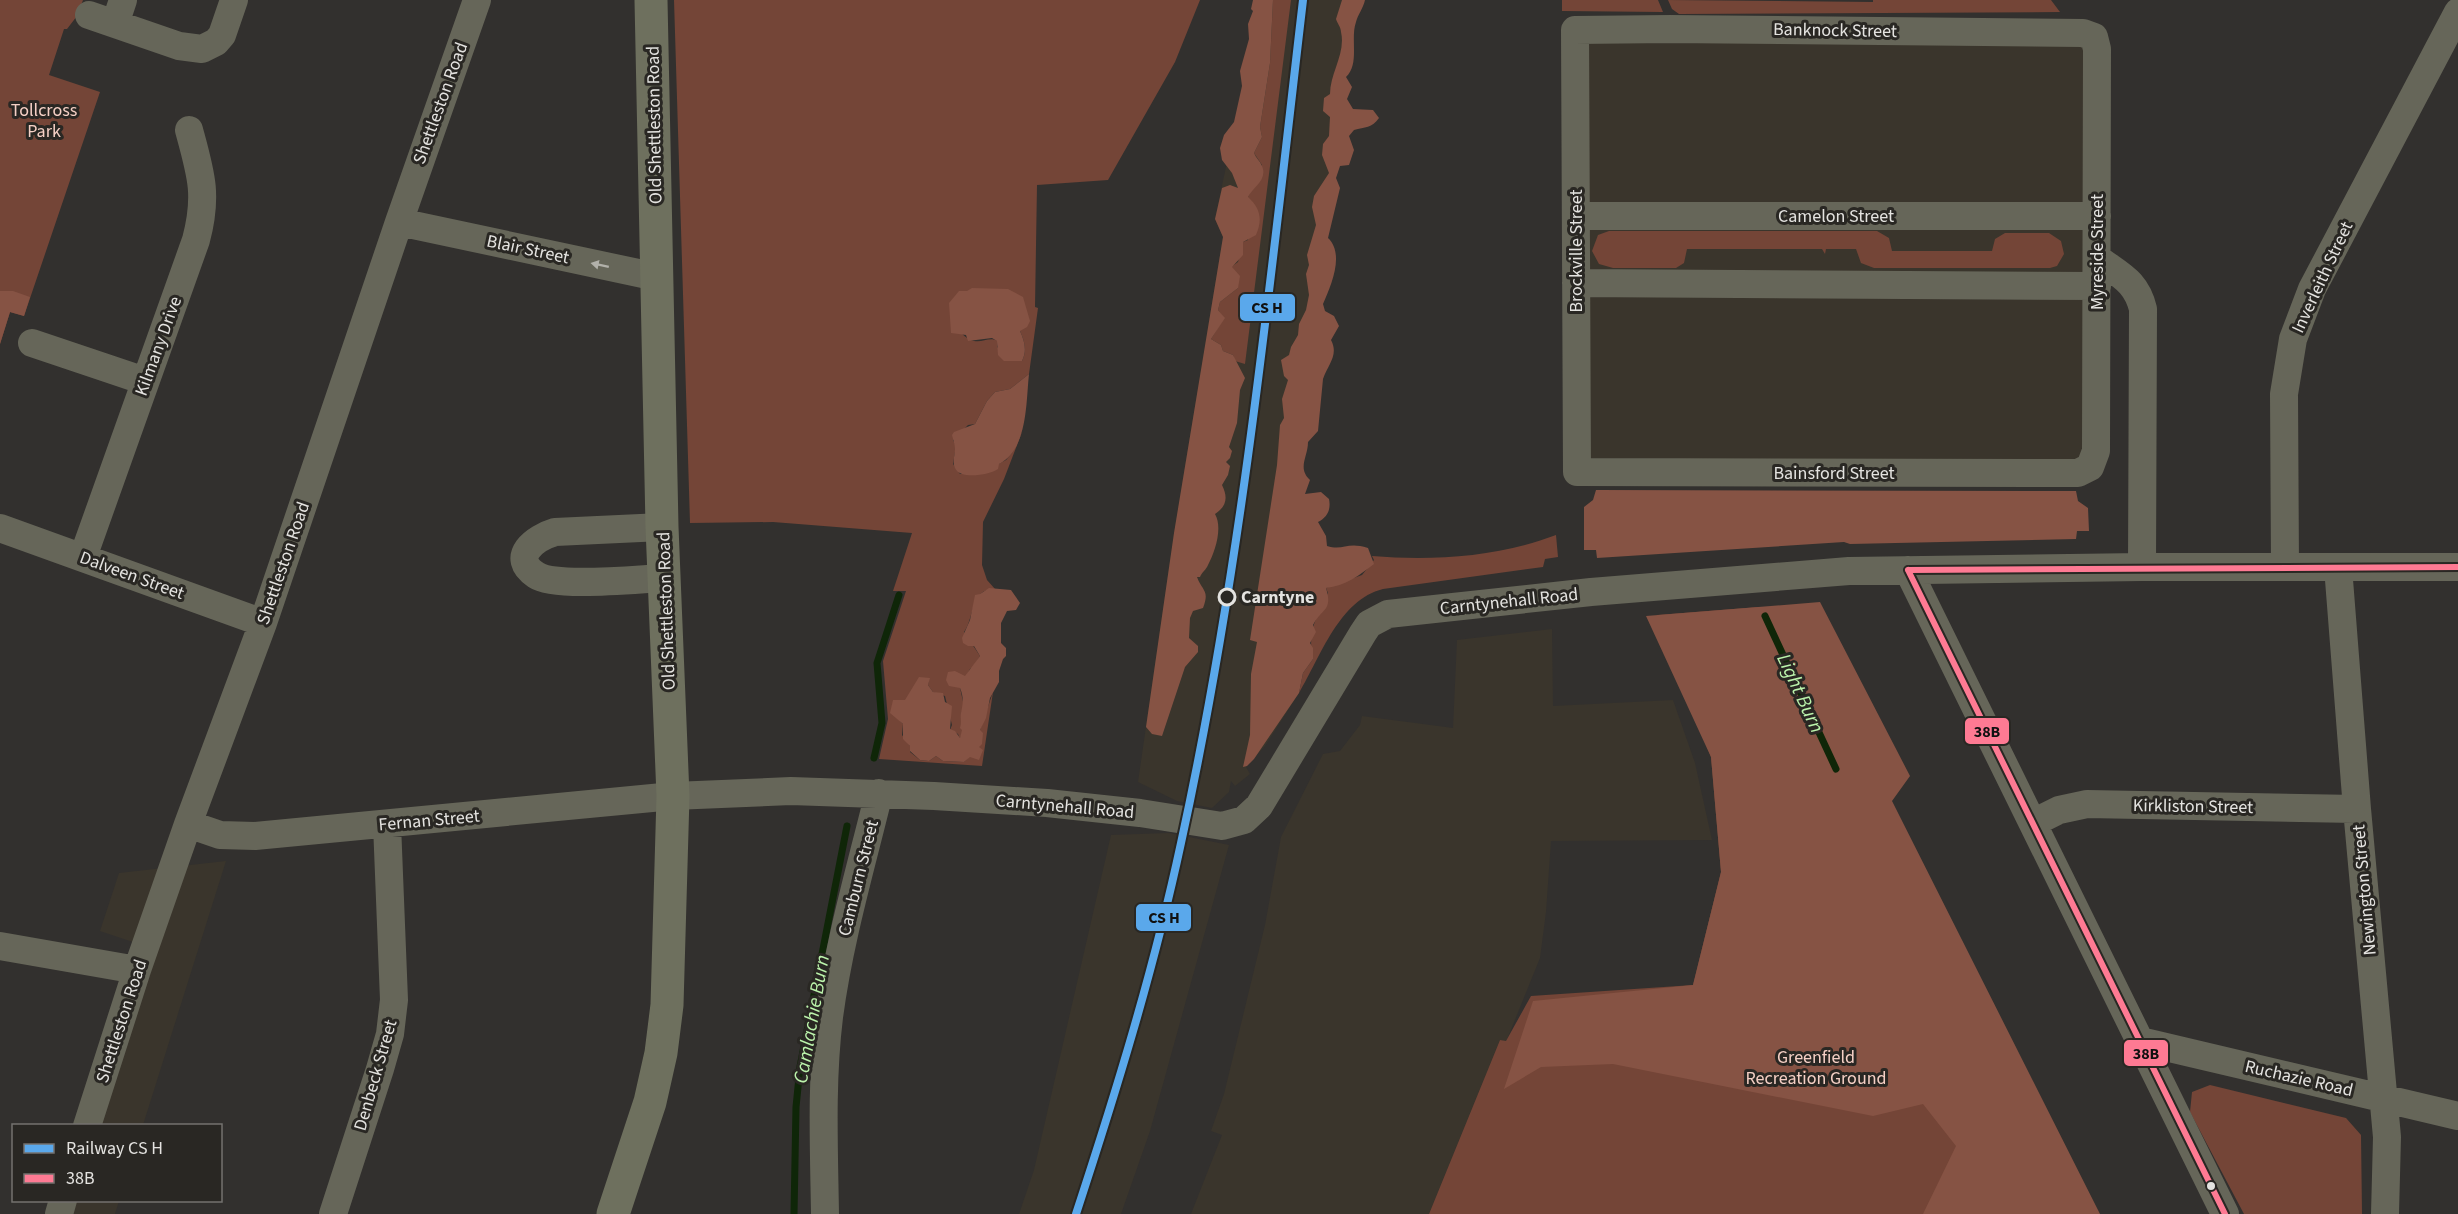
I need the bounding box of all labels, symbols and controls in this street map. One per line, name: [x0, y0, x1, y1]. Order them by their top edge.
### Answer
street label: Banknock Street: [1773, 17, 1897, 44]
street label: Shettleston Road: [407, 39, 474, 168]
street label: Old Shettleston Road: [641, 46, 668, 204]
park label: Tollcross Park: [11, 98, 77, 144]
street label: Brockville Street: [1564, 189, 1589, 313]
street label: Myreside Street: [2085, 194, 2110, 310]
street label: Camelon Street: [1778, 204, 1894, 229]
street label: Inverleith Street: [2286, 217, 2359, 337]
street label: Blair Street: [484, 229, 571, 270]
one-way arrow: [591, 259, 609, 269]
street label: Kilmany Drive: [129, 293, 188, 399]
line badge: CS H: [1239, 293, 1296, 322]
text: CS H: [1251, 297, 1283, 319]
street label: Bainsford Street: [1773, 461, 1895, 486]
street label: Shettleston Road: [251, 498, 316, 628]
street label: Old Shettleston Road: [651, 531, 682, 691]
street label: Dalveen Street: [76, 545, 188, 606]
street label: Carntynehall Road: [1439, 582, 1579, 621]
place label: Carntyne: [1241, 585, 1314, 610]
marker: Carntyne: [1218, 588, 1236, 606]
water label: Light Burn: [1770, 649, 1831, 738]
line badge: 38B: [1964, 717, 2010, 745]
text: 38B: [1974, 721, 2001, 743]
street label: Carntynehall Road: [995, 788, 1135, 825]
street label: Kirkliston Street: [2133, 793, 2253, 820]
street label: Fernan Street: [378, 804, 481, 837]
street label: Camburn Street: [832, 817, 885, 939]
street label: Newington Street: [2346, 824, 2383, 956]
line badge: CS H: [1135, 903, 1192, 932]
text: CS H: [1148, 907, 1180, 929]
water label: Camlachie Burn: [787, 953, 837, 1086]
street label: Shettleston Road: [90, 956, 153, 1086]
street label: Denbeck Street: [348, 1017, 403, 1134]
line badge: 38B: [2123, 1039, 2169, 1067]
text: 38B: [2133, 1043, 2160, 1065]
park label: Greenfield Recreation Ground: [1745, 1045, 1887, 1091]
street label: Ruchazie Road: [2242, 1054, 2355, 1103]
legend: [12, 1124, 222, 1202]
text: Railway CS H: [66, 1136, 163, 1161]
text: 38B: [66, 1166, 94, 1191]
unlabelled marker: [2205, 1180, 2217, 1192]

